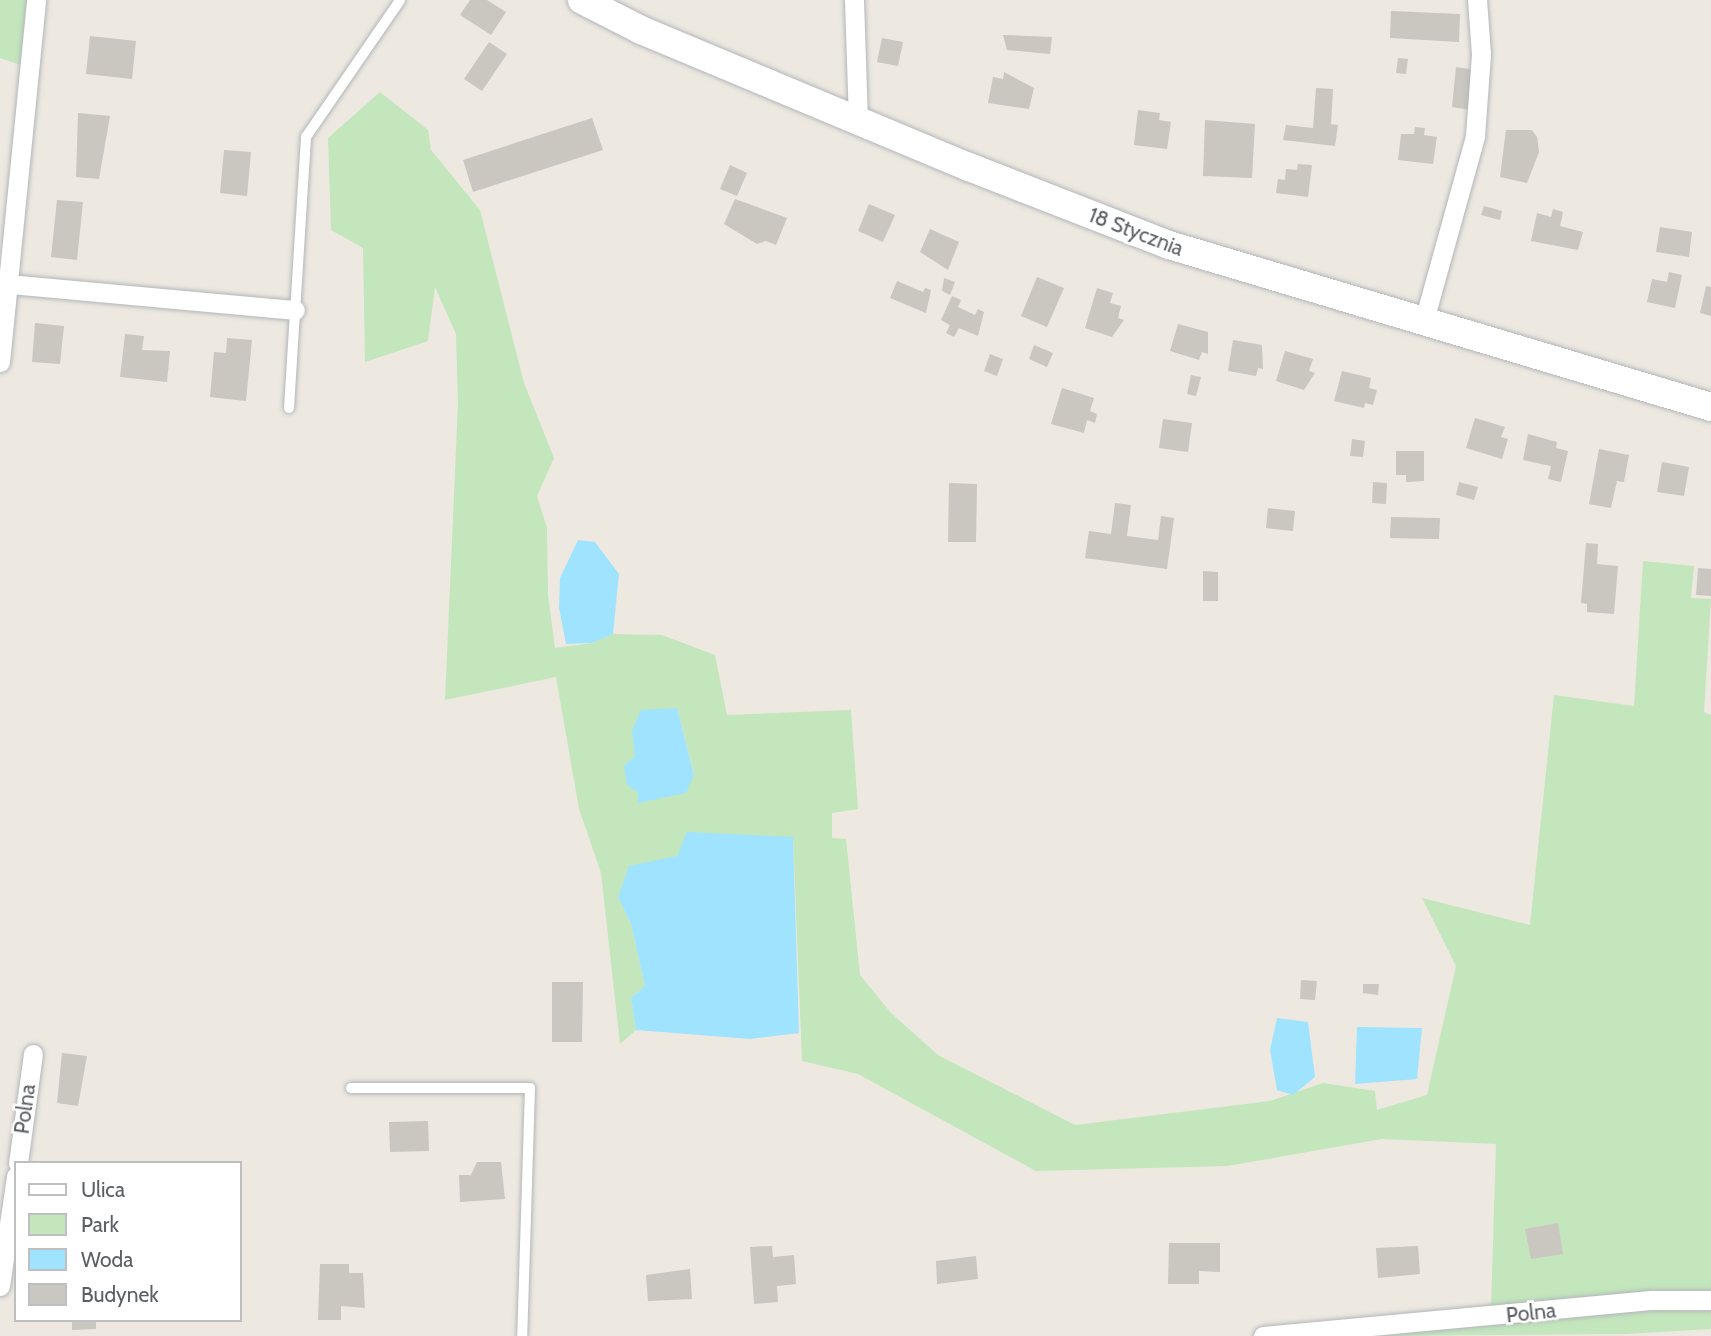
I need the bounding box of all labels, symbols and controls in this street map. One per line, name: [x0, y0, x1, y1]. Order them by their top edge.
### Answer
street label: 18 Stycznia: [1085, 202, 1187, 262]
street label: Polna: [9, 1082, 41, 1136]
legend: [14, 1161, 242, 1322]
text: Ulica: [81, 1177, 125, 1202]
text: Park: [81, 1212, 119, 1237]
text: Woda: [81, 1247, 133, 1272]
text: Budynek: [81, 1282, 159, 1307]
street label: Polna: [1505, 1298, 1557, 1328]

